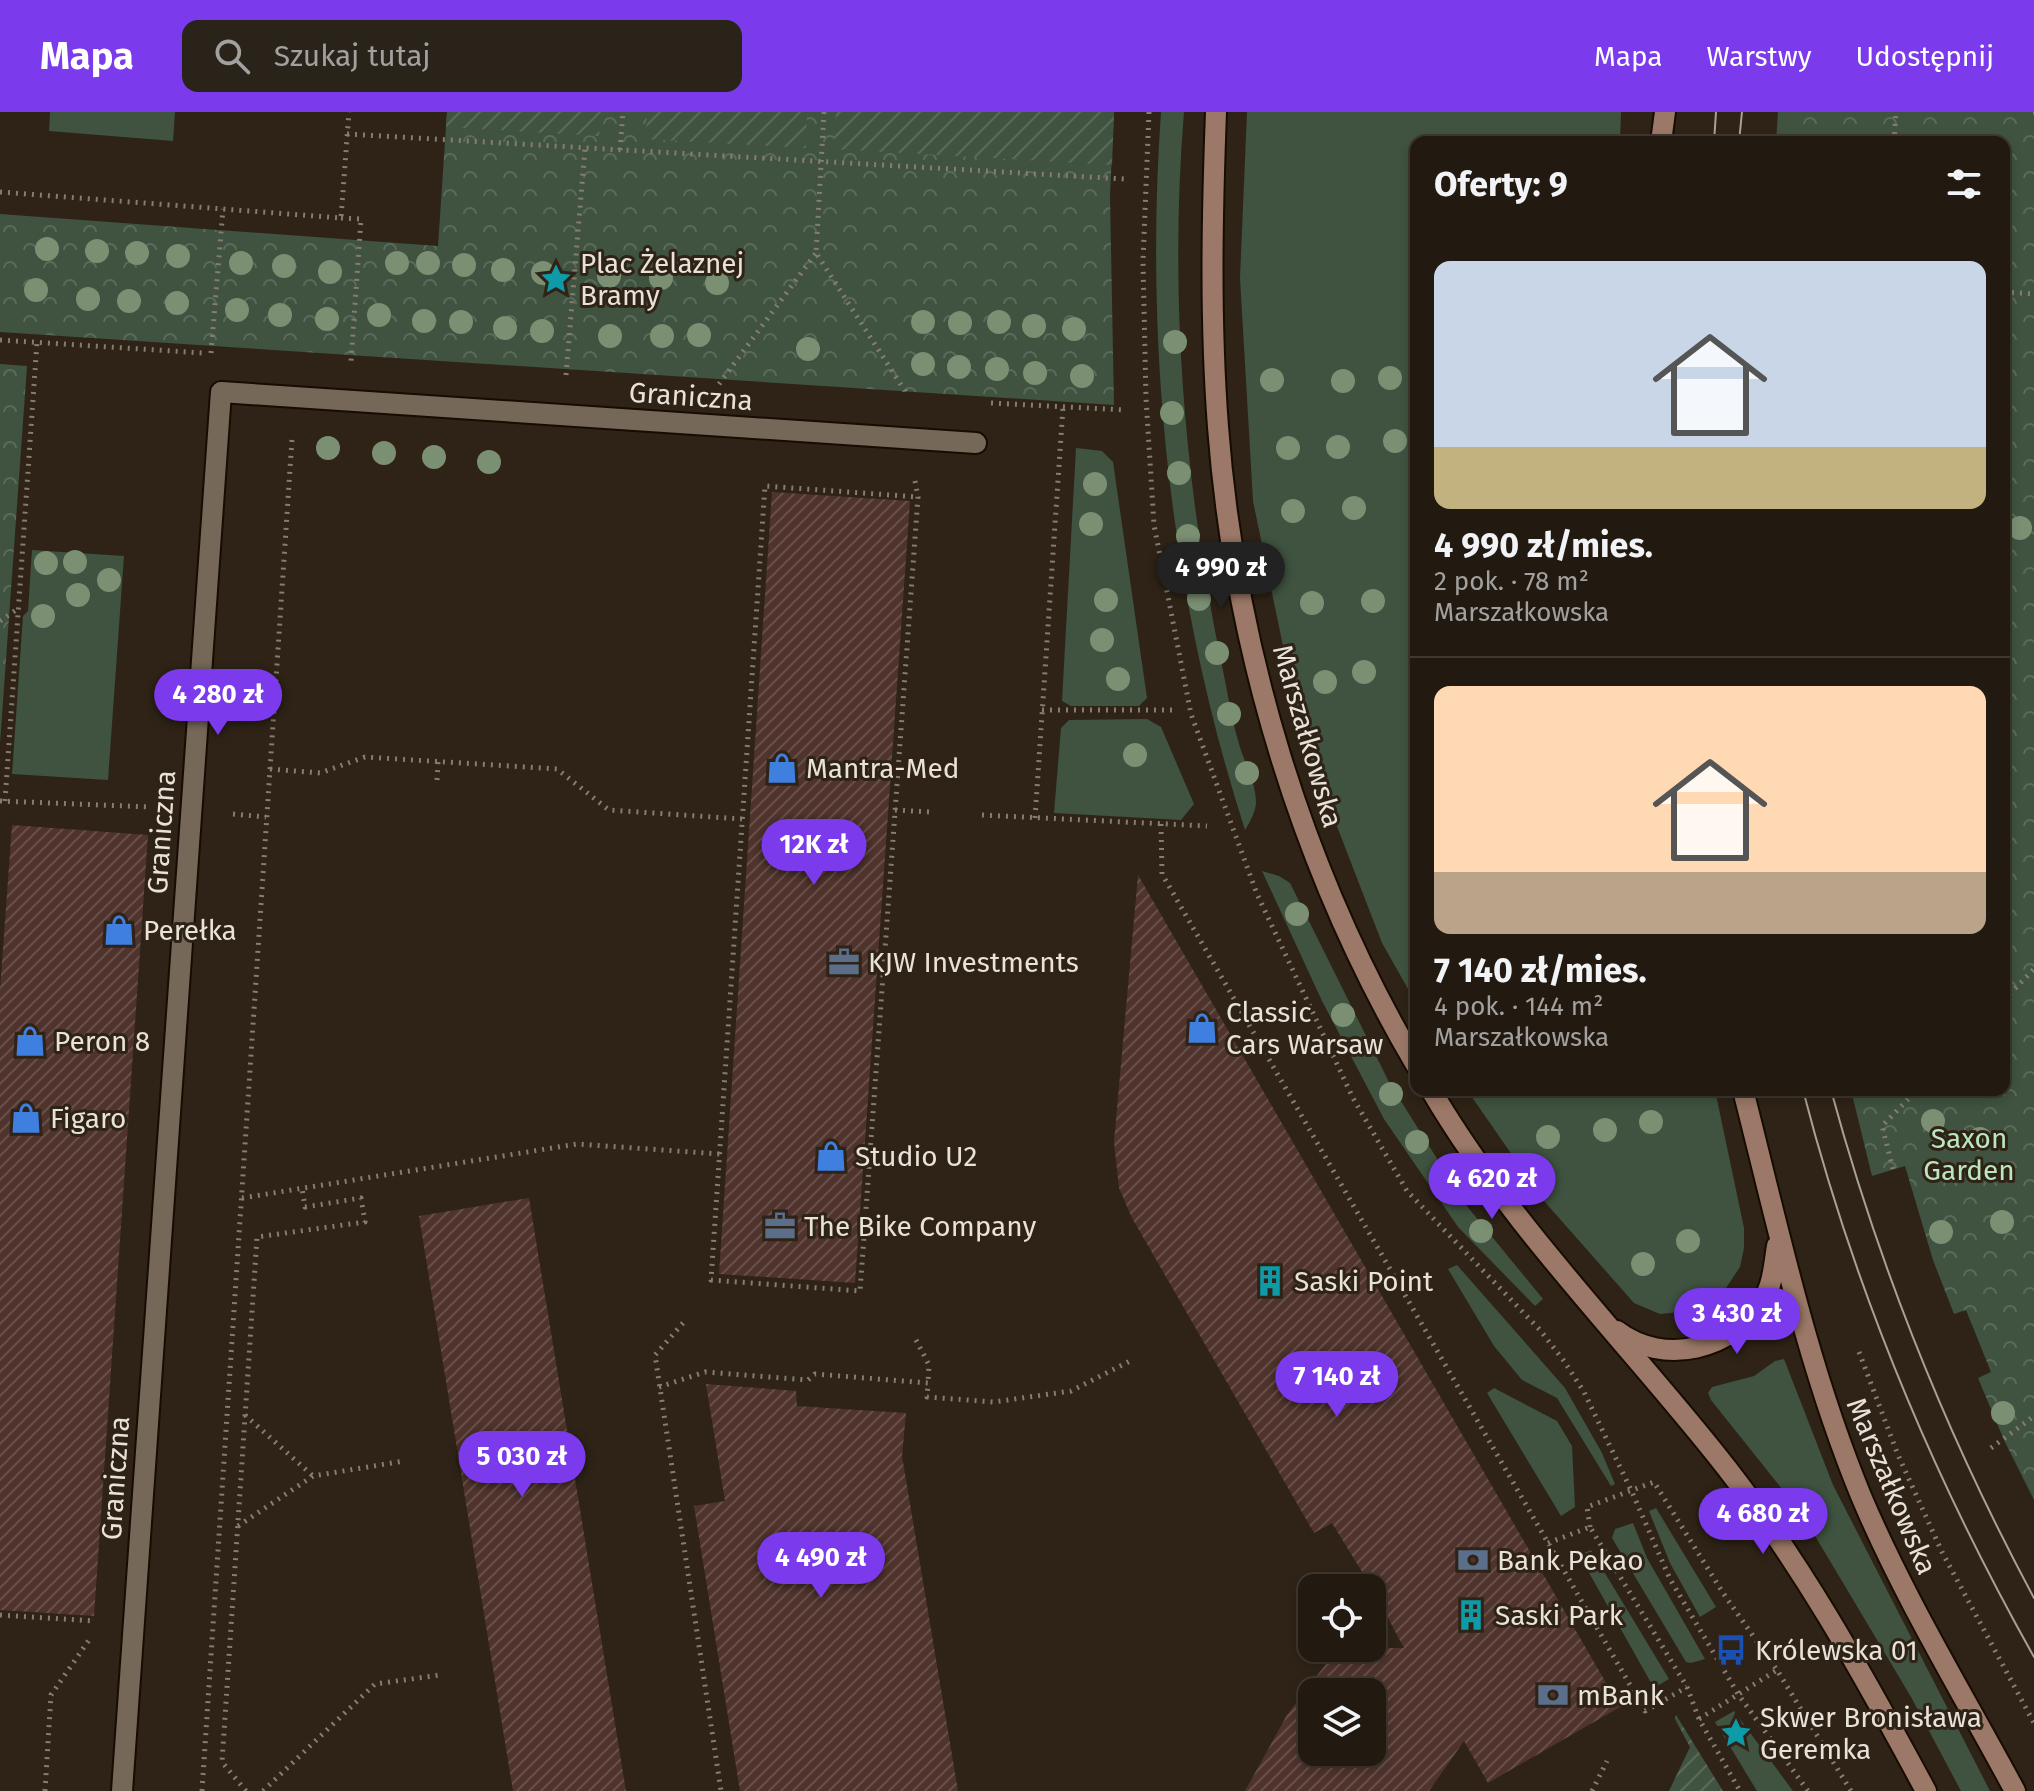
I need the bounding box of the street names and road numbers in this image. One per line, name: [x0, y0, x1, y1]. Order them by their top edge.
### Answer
street label: Graniczna: [628, 376, 754, 417]
street label: Marszałkowska: [1266, 641, 1349, 831]
street label: Graniczna: [141, 769, 182, 895]
street label: Marszałkowska: [1839, 1393, 1944, 1580]
street label: Graniczna: [95, 1415, 136, 1541]

